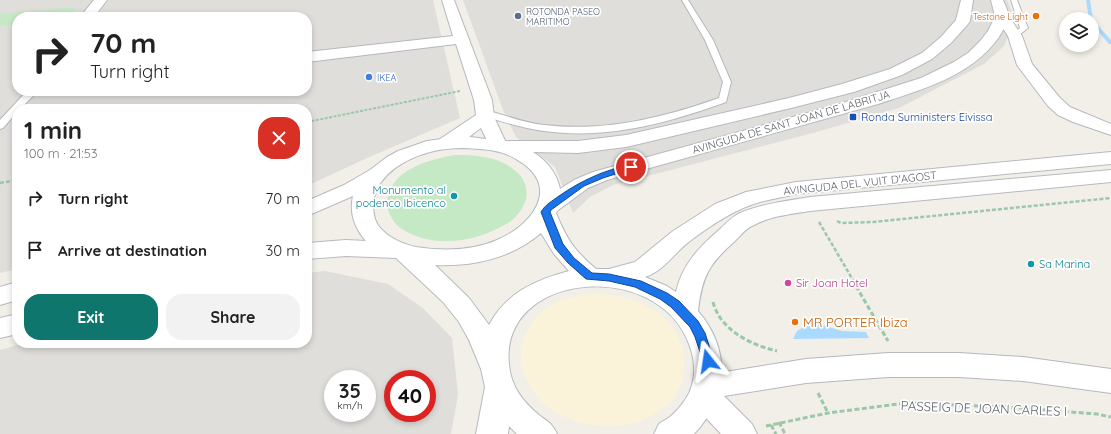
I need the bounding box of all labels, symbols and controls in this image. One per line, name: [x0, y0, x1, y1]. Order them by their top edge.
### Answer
place label: ROTONDA PASEO MARITIMO: [526, 6, 600, 27]
marker: ROTONDA PASEO MARITIMO: [513, 11, 523, 21]
place label: Testone Light: [973, 11, 1028, 22]
marker: Testone Light: [1031, 11, 1041, 21]
map controls: [1059, 12, 1099, 52]
button: layers: [1059, 12, 1099, 52]
text: 70 m: [90, 25, 156, 60]
icon: right: [24, 28, 76, 80]
text: Turn right: [90, 60, 170, 83]
marker: IKEA: [364, 72, 374, 82]
place label: IKEA: [377, 72, 396, 83]
street label: AVINGUDA DE SANT JOAN DE LABRITJA: [690, 87, 892, 157]
place label: Ronda Suministers Eivissa: [861, 110, 992, 124]
marker: Ronda Suministers Eivissa: [848, 112, 858, 122]
text: 1 min: [24, 115, 82, 145]
button: close: [258, 117, 300, 159]
text: 100 m · 21:53: [24, 145, 98, 161]
pin: [614, 150, 648, 184]
icon: arrive: [620, 156, 642, 178]
street label: AVINGUDA DEL VUIT D'AGOST: [783, 168, 938, 198]
place label: Monumento al podenco Ibicenco: [356, 183, 446, 210]
icon: right: [24, 187, 46, 209]
text: Turn right: [58, 189, 129, 208]
text: 70 m: [266, 189, 300, 208]
marker: Monumento al podenco Ibicenco: [449, 191, 459, 201]
icon: arrive: [24, 239, 46, 261]
text: Arrive at destination: [58, 241, 207, 260]
text: 30 m: [265, 241, 300, 260]
place label: Sa Marina: [1039, 257, 1090, 271]
marker: Sa Marina: [1026, 259, 1036, 269]
place label: Sir Joan Hotel: [796, 276, 868, 290]
marker: Sir Joan Hotel: [783, 278, 793, 288]
button: Exit: [24, 294, 158, 340]
button: Share: [166, 294, 300, 340]
place label: MR PORTER Ibiza: [803, 314, 908, 330]
marker: MR PORTER Ibiza: [790, 317, 800, 327]
position arrow: [687, 340, 729, 382]
speed limit sign: 40: [384, 370, 436, 422]
text: 35: [339, 378, 361, 403]
street label: PASSEIG DE JOAN CARLES I: [901, 397, 1067, 419]
text: km/h: [337, 399, 363, 412]

